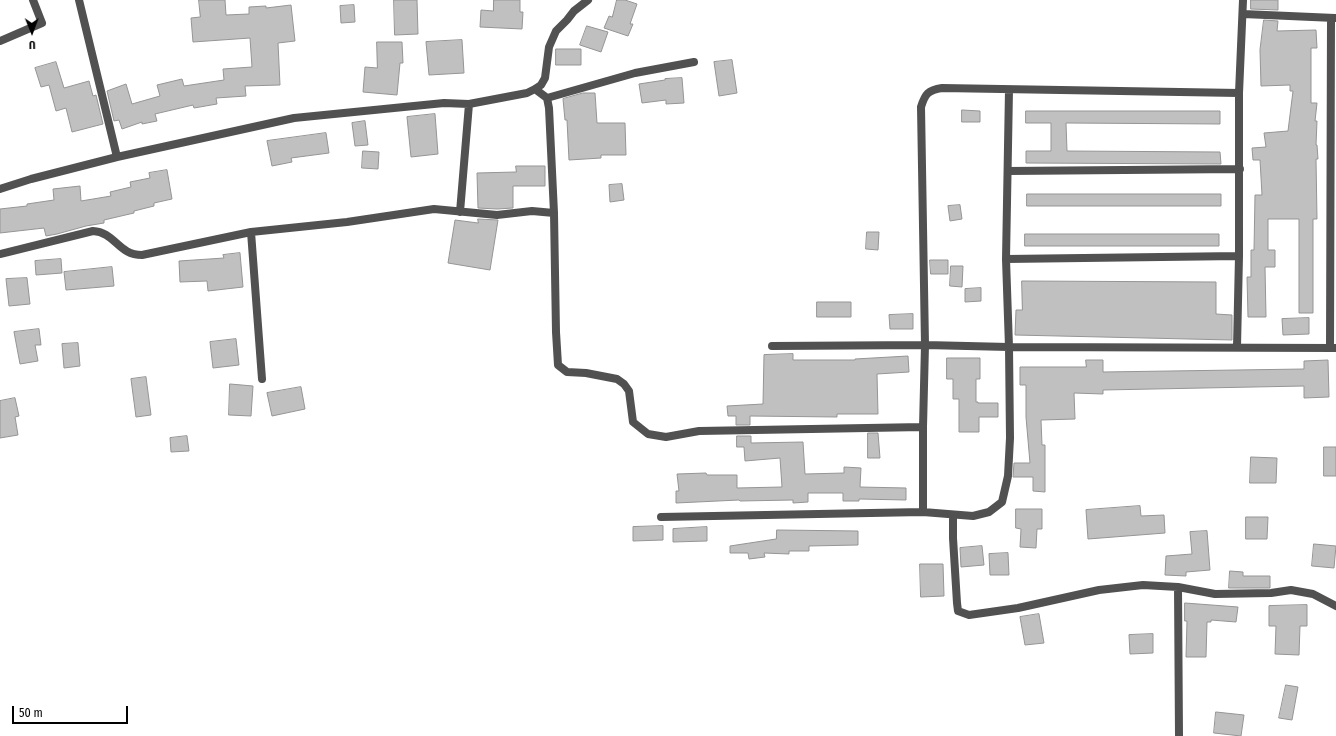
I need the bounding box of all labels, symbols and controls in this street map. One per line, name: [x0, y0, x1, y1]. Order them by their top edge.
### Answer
north arrow: [12, 12, 52, 52]
text: U: [29, 38, 36, 51]
scale bar: [14, 698, 130, 724]
text: 50 m: [19, 706, 43, 720]

